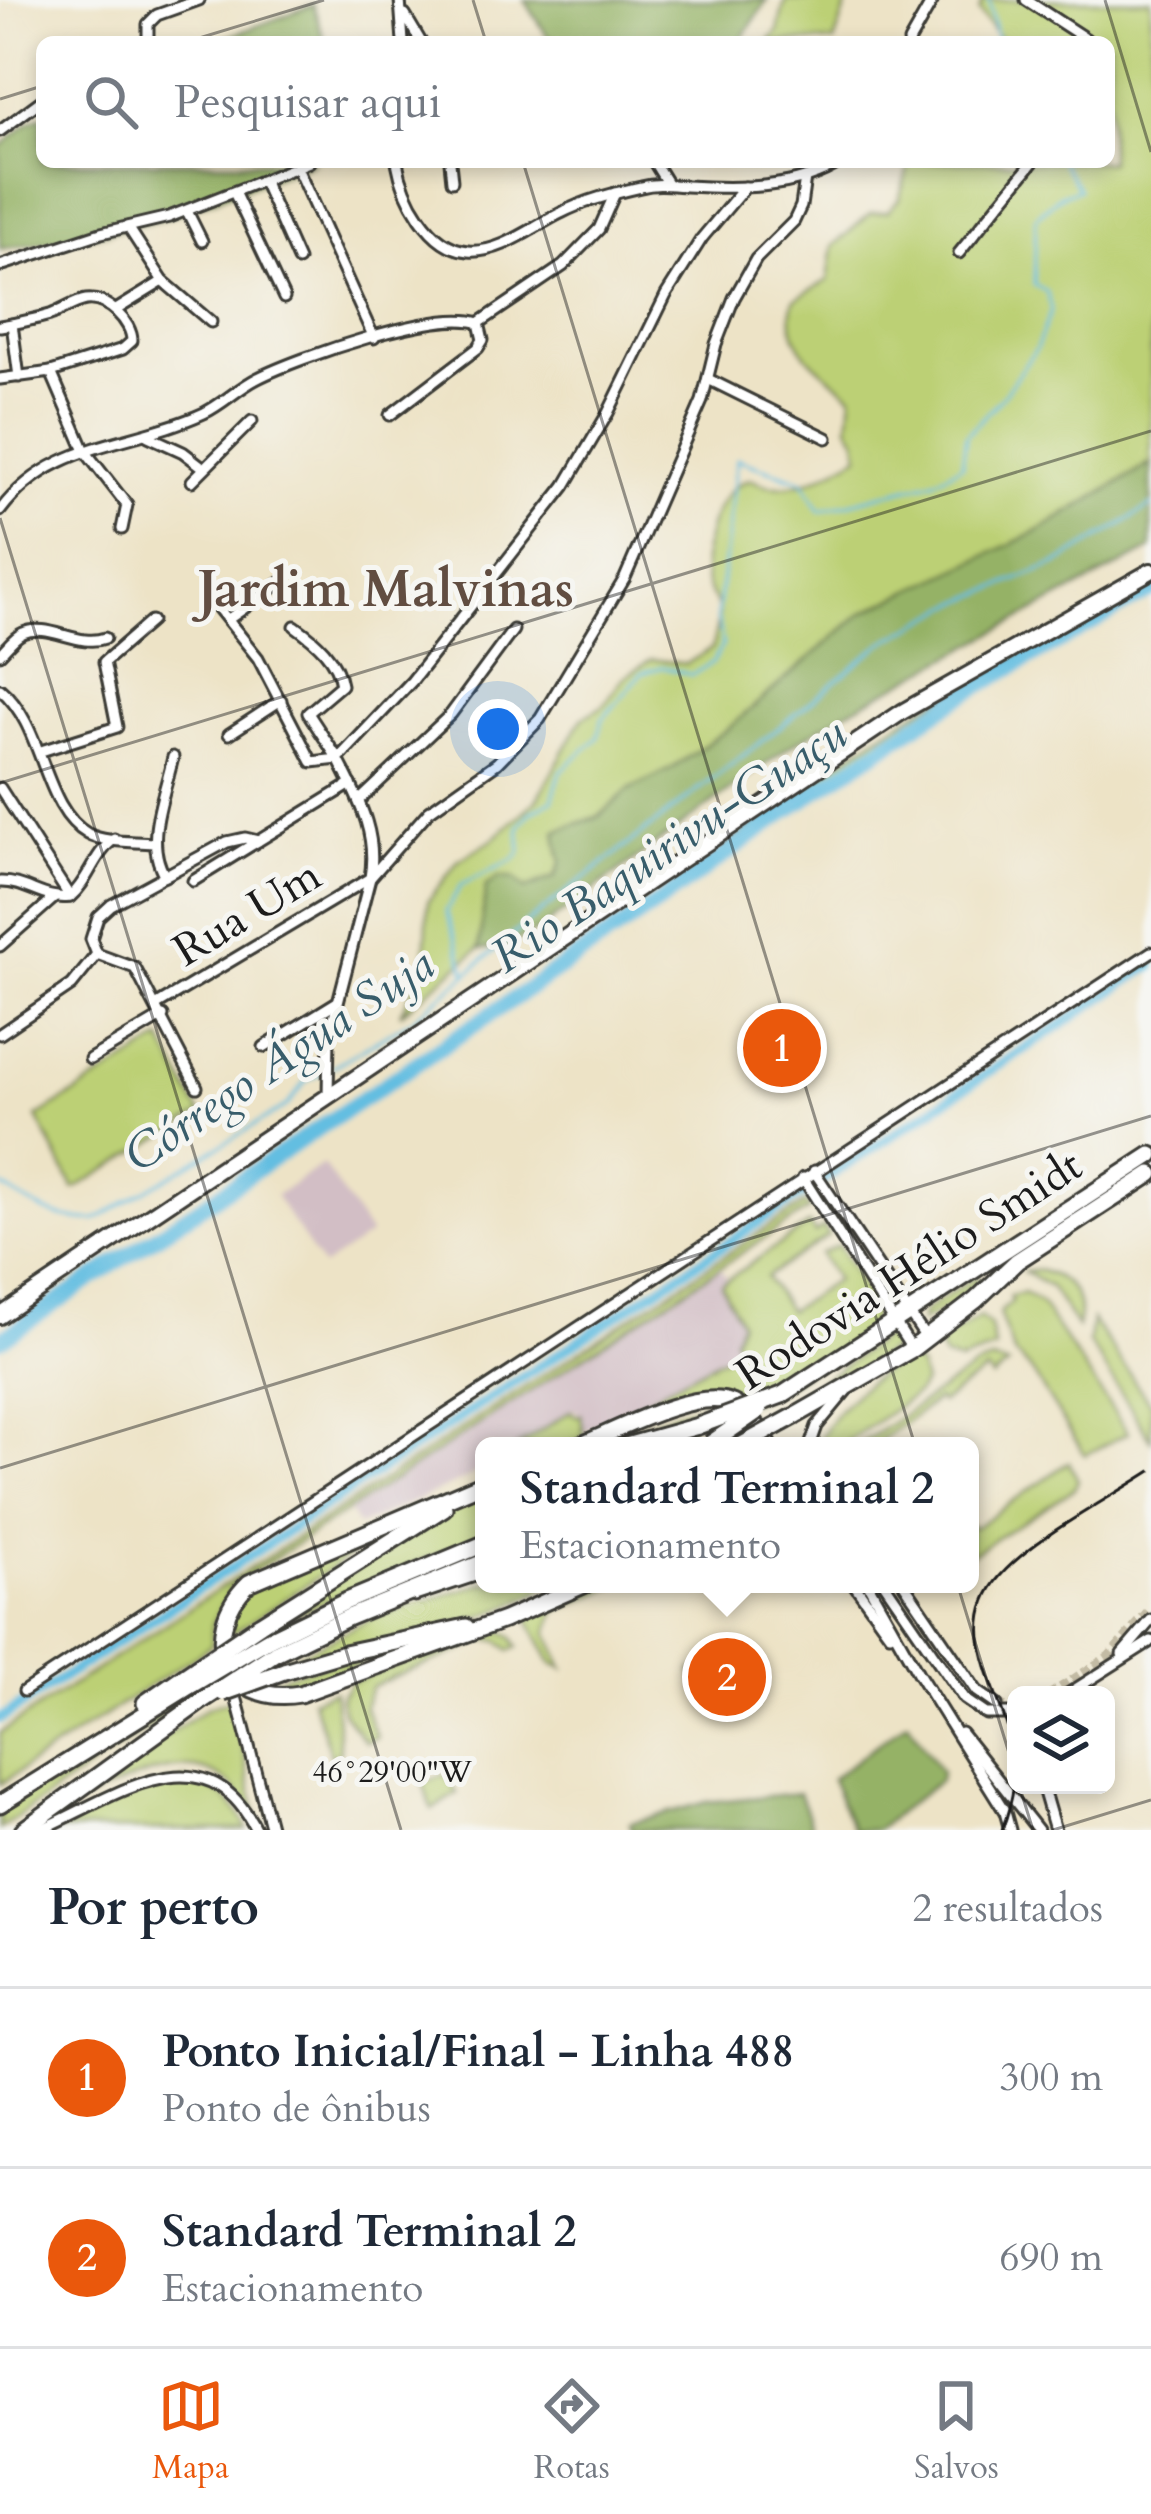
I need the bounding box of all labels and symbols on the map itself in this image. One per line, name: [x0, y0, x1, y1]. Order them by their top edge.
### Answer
district label: Jardim Malvinas: [191, 555, 574, 625]
your location: [468, 699, 528, 759]
water label: Rio Baquirivu-Guaçu: [478, 702, 860, 988]
street label: Rua Um: [162, 845, 332, 981]
water label: Córrego Água Suja: [111, 932, 447, 1188]
pin: 1: [743, 1003, 821, 1093]
street label: Rodovia Hélio Smidt: [724, 1135, 1094, 1405]
pin: 2: [688, 1632, 766, 1722]
text: 46°29'00"W: [312, 1752, 473, 1793]

